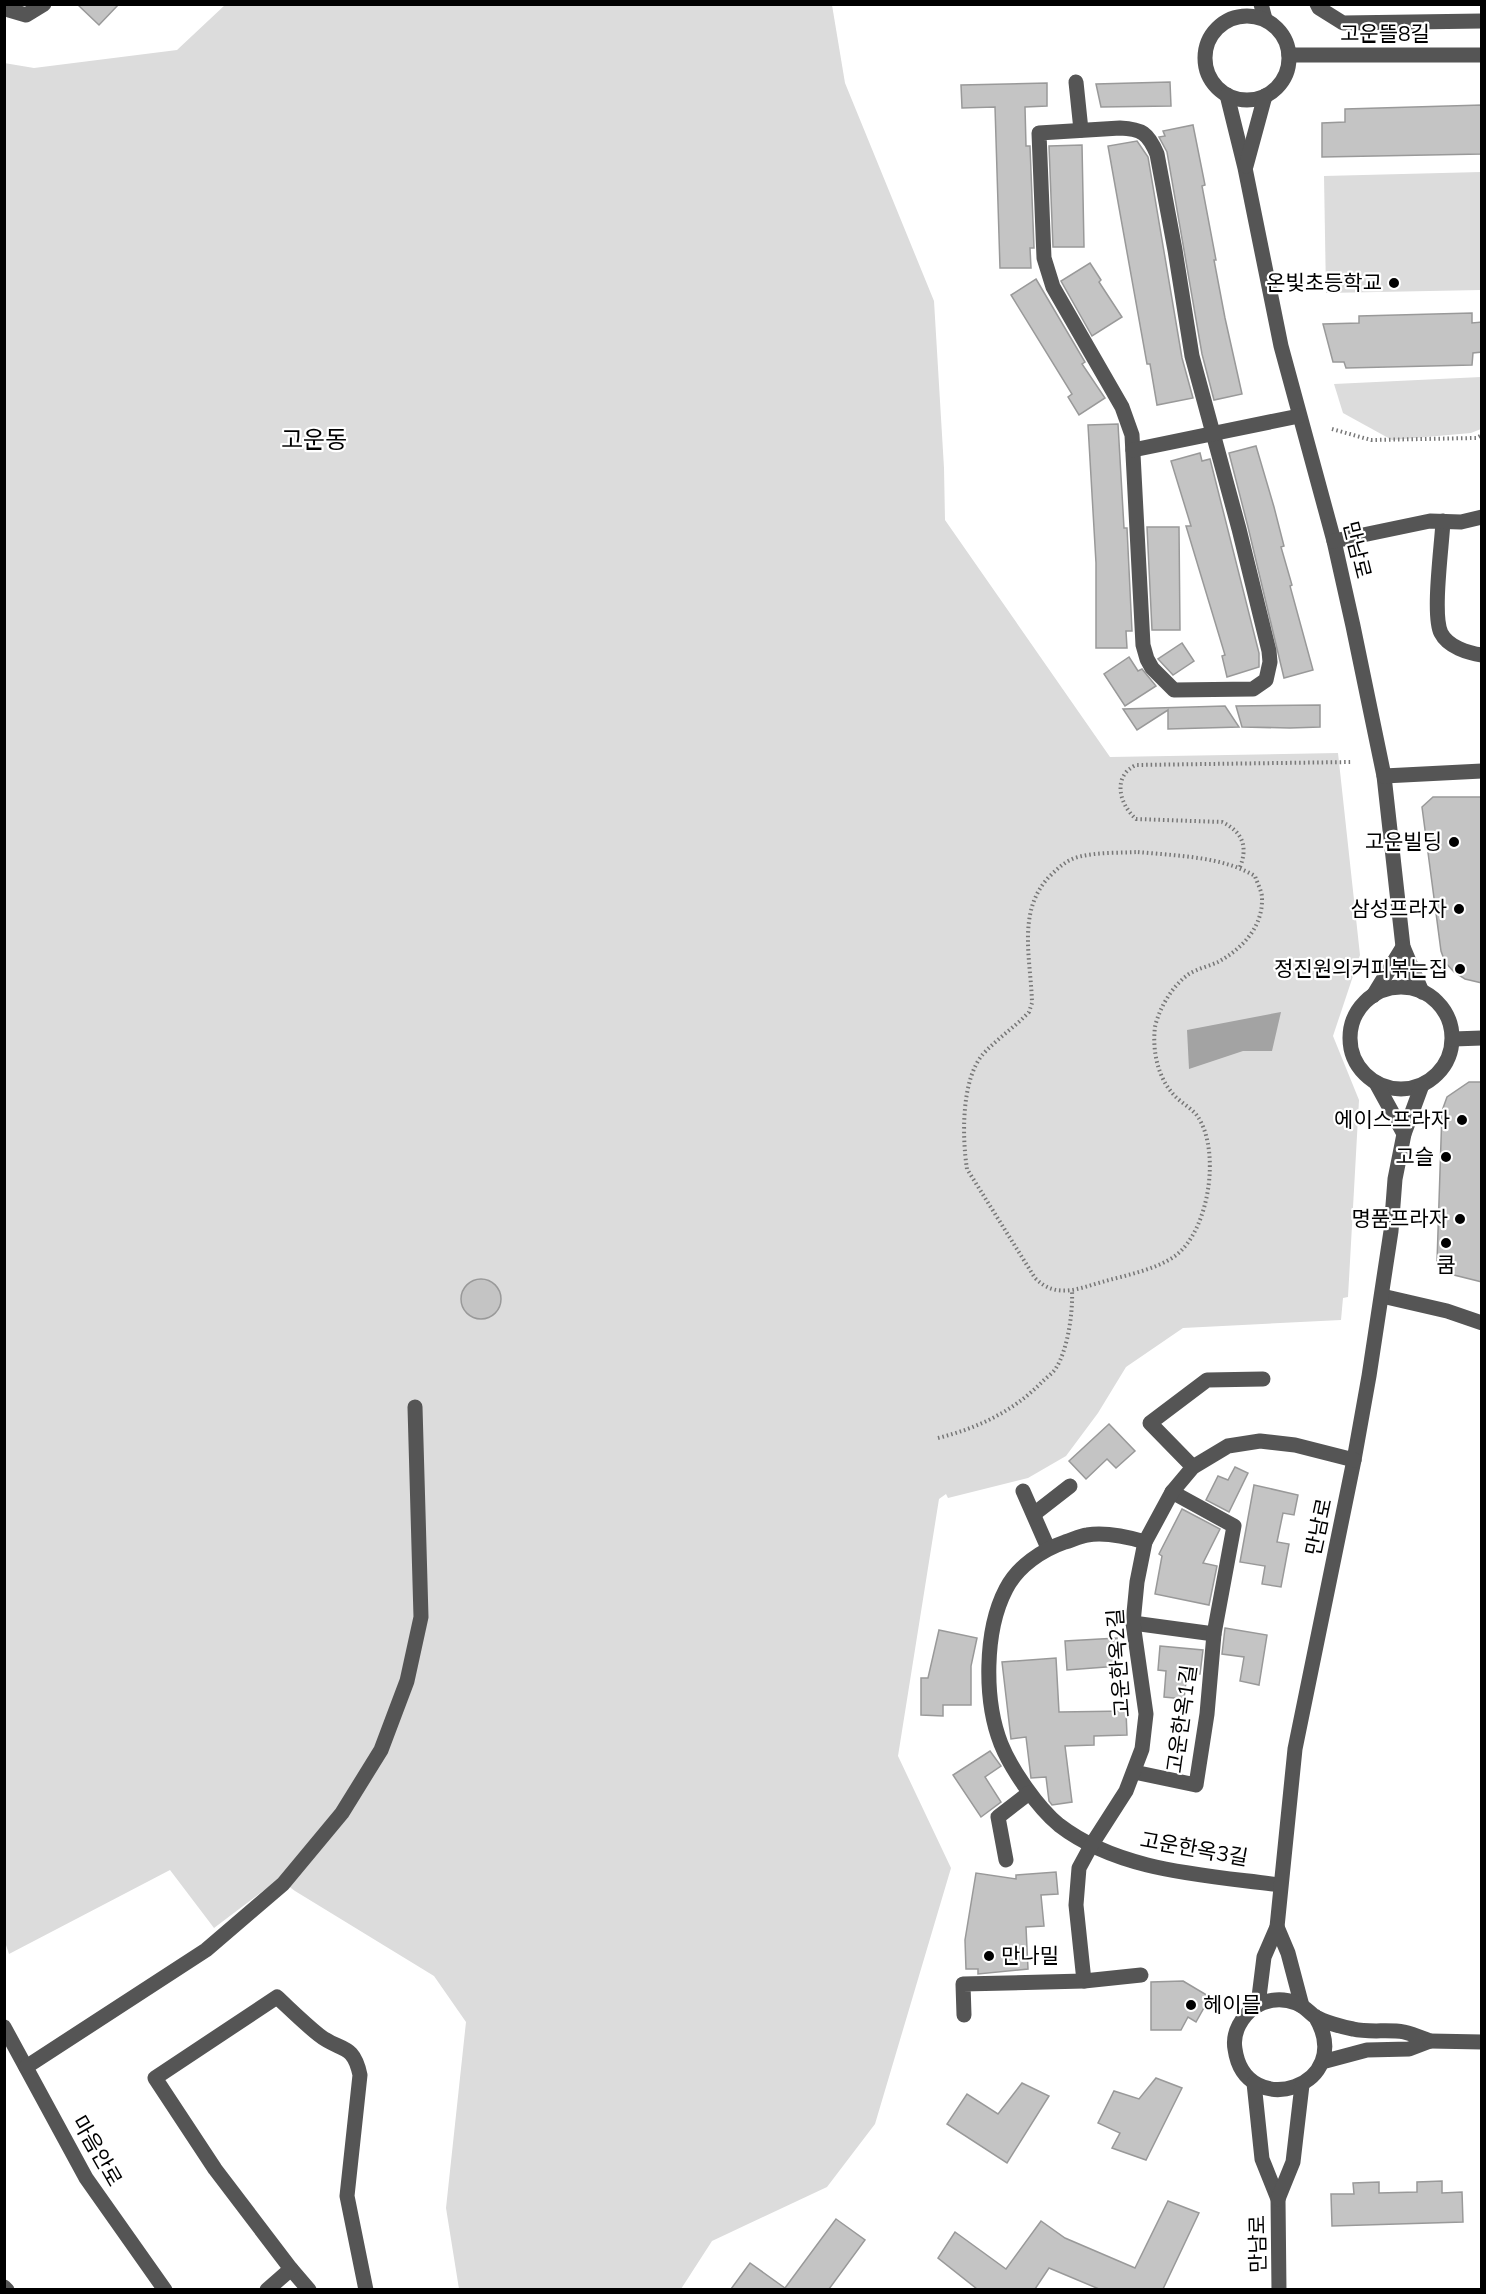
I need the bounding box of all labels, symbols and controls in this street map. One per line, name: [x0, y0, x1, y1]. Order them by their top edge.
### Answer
street label: 고운뜰8길: [1340, 20, 1430, 46]
place label: 온빛초등학교: [1266, 269, 1382, 295]
marker: 온빛초등학교: [1387, 276, 1401, 290]
district label: 고운동: [281, 424, 347, 454]
street label: 만남로: [1338, 518, 1378, 581]
place label: 고운빌딩: [1365, 828, 1442, 854]
marker: 고운빌딩: [1447, 835, 1461, 849]
place label: 삼성프라자: [1350, 895, 1447, 921]
marker: 삼성프라자: [1452, 902, 1466, 916]
place label: 정진원의커피볶는집: [1274, 955, 1448, 981]
marker: 정진원의커피볶는집: [1453, 962, 1467, 976]
place label: 에이스프라자: [1334, 1106, 1450, 1132]
marker: 에이스프라자: [1455, 1113, 1469, 1127]
place label: 고슬: [1395, 1143, 1434, 1169]
marker: 고슬: [1439, 1150, 1453, 1164]
place label: 명품프라자: [1351, 1205, 1448, 1231]
marker: 명품프라자: [1453, 1212, 1467, 1226]
marker: 쿰: [1439, 1236, 1453, 1250]
place label: 쿰: [1436, 1251, 1456, 1277]
street label: 만남로: [1299, 1496, 1337, 1558]
street label: 고운한옥2길: [1101, 1608, 1135, 1718]
street label: 고운한옥1길: [1161, 1663, 1201, 1775]
street label: 고운한옥3길: [1138, 1826, 1250, 1870]
place label: 만나밀: [1001, 1942, 1059, 1968]
marker: 만나밀: [982, 1949, 996, 1963]
place label: 헤이믈: [1203, 1991, 1261, 2017]
marker: 헤이믈: [1184, 1998, 1198, 2012]
street label: 마음안로: [67, 2111, 128, 2190]
street label: 만남로: [1243, 2215, 1271, 2273]

